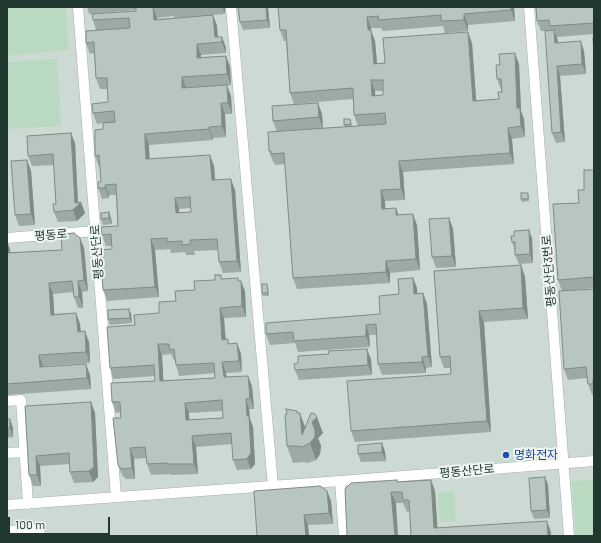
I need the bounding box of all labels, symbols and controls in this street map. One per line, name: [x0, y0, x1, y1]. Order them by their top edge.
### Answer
street label: 평동산단로: [88, 224, 106, 280]
street label: 평동로: [34, 227, 68, 243]
street label: 평동산단3번로: [539, 234, 559, 308]
place label: 명화전자: [514, 448, 558, 462]
marker: 명화전자: [501, 450, 511, 460]
street label: 평동산단로: [439, 461, 495, 481]
scale bar: [10, 509, 112, 535]
text: 100 m: [15, 517, 45, 531]

